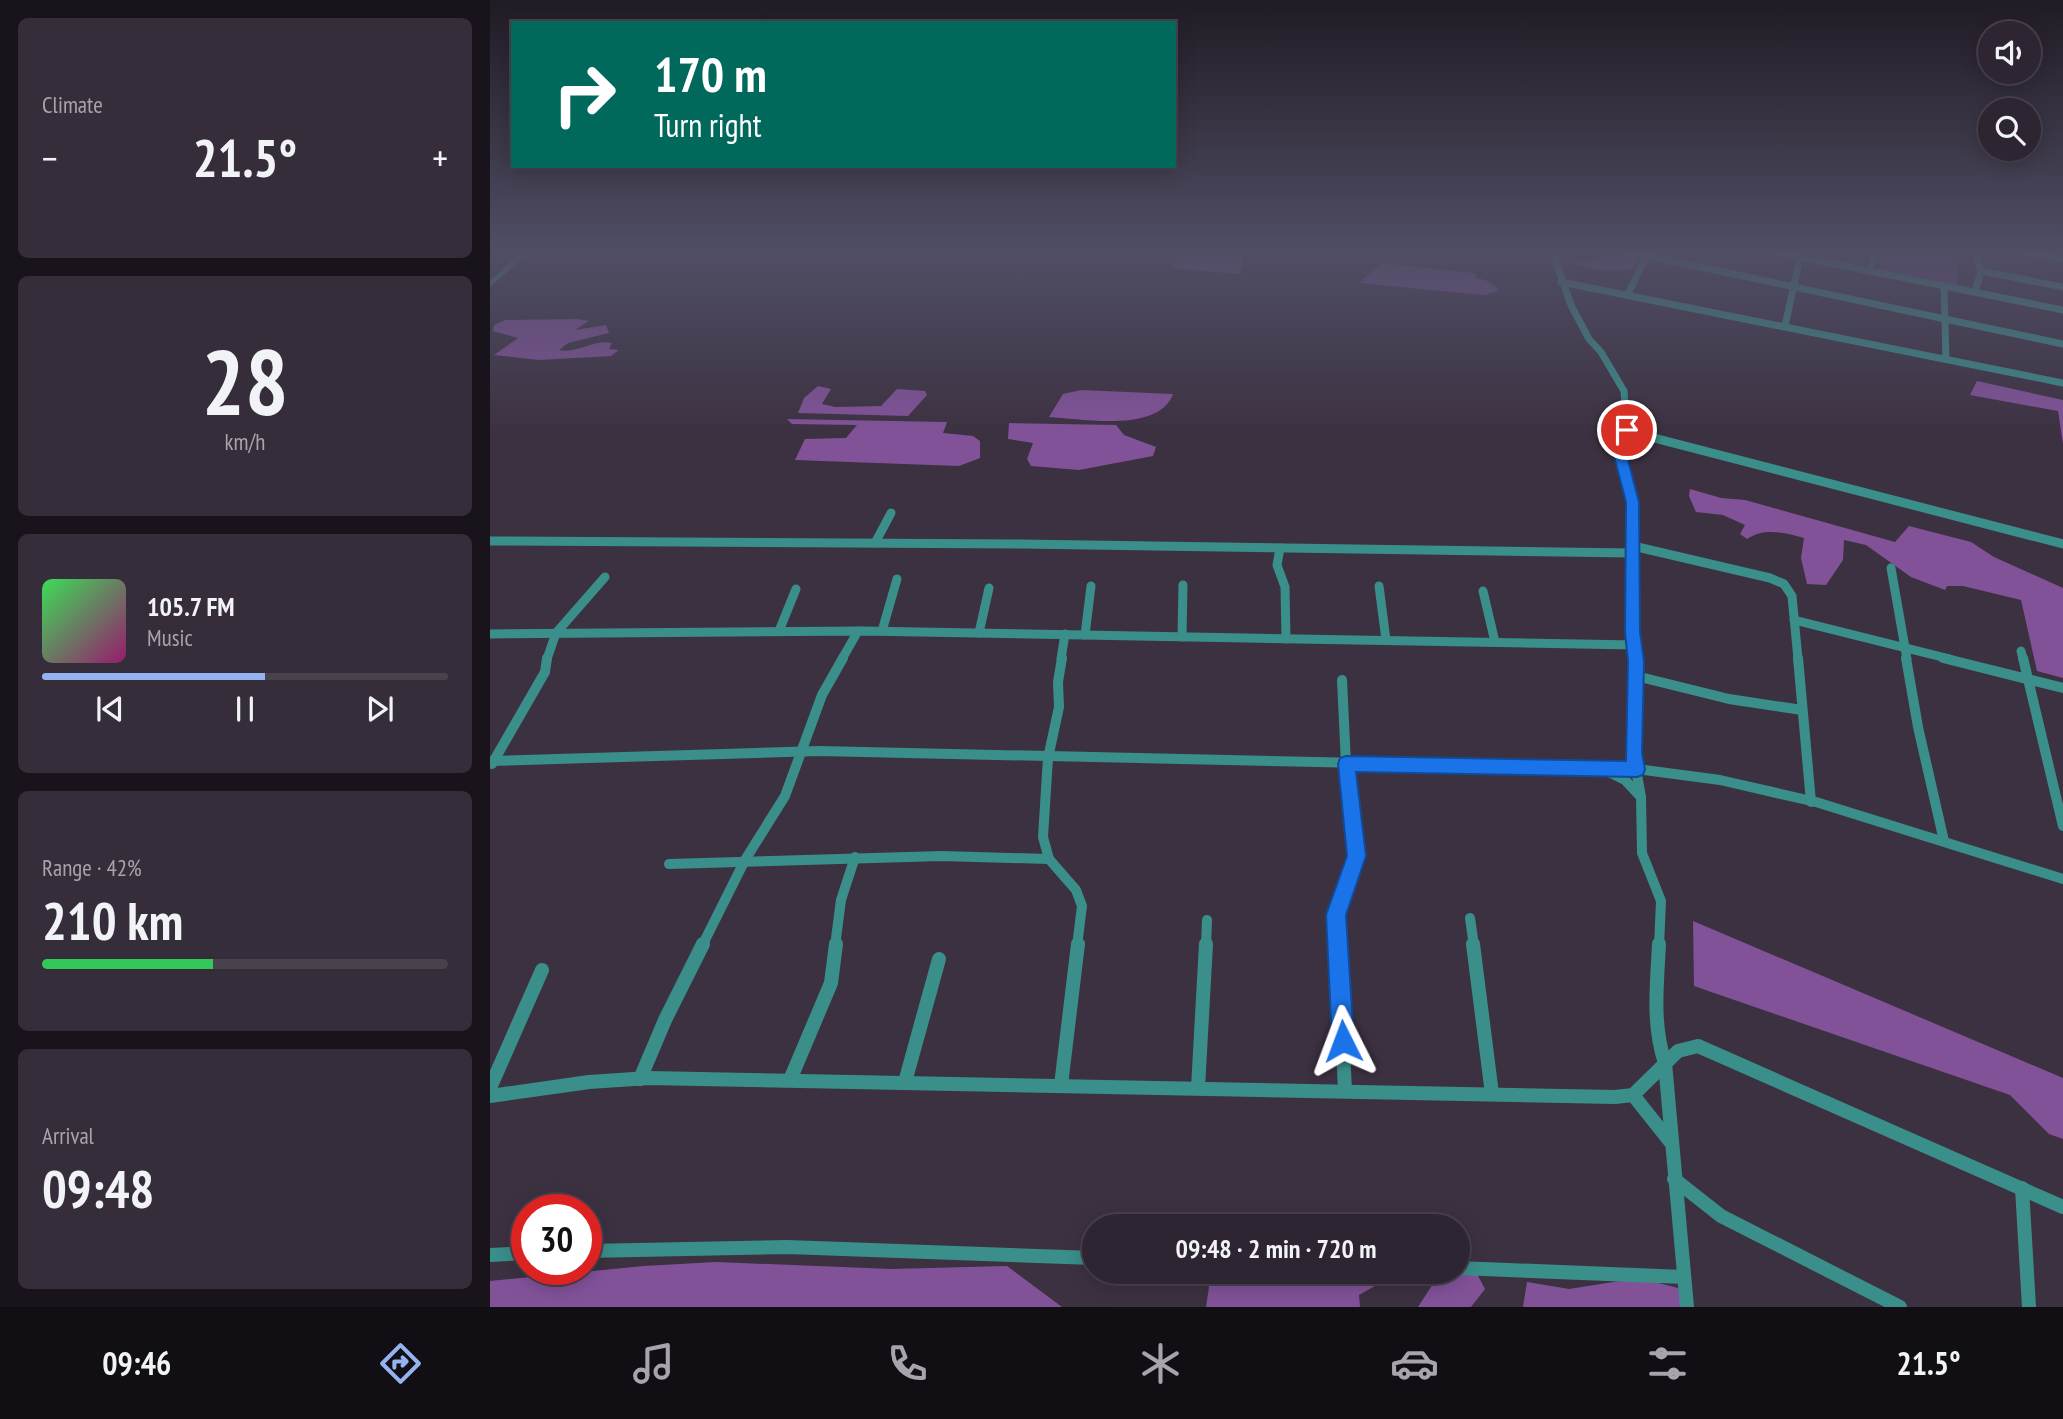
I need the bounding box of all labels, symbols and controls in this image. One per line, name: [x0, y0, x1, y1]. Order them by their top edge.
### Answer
map controls: [1978, 21, 2041, 161]
button: sound: [1978, 21, 2041, 84]
text: 170 m: [654, 42, 767, 106]
icon: right: [539, 49, 630, 140]
text: Climate: [42, 90, 103, 119]
button: search: [1978, 98, 2041, 161]
text: Turn right: [654, 104, 762, 146]
text: 21.5°: [193, 124, 297, 191]
text: −: [42, 133, 58, 182]
text: +: [432, 133, 448, 182]
text: 28: [202, 322, 289, 440]
pin: [1597, 400, 1657, 460]
icon: arrive: [1608, 411, 1646, 449]
text: km/h: [225, 427, 265, 456]
text: 105.7 FM: [147, 590, 235, 623]
text: Music: [147, 623, 193, 652]
icon: previous: [91, 690, 129, 728]
icon: pause: [226, 690, 264, 728]
icon: next: [361, 690, 399, 728]
text: Range · 42%: [42, 853, 142, 882]
text: 210 km: [42, 887, 183, 954]
position arrow: [1306, 1004, 1380, 1078]
text: Arrival: [42, 1121, 94, 1150]
text: 09:48: [42, 1155, 154, 1222]
speed limit sign: 30: [511, 1194, 602, 1285]
text: 09:48 · 2 min · 720 m: [1176, 1232, 1376, 1265]
icon: directions: [376, 1339, 425, 1388]
icon: music: [629, 1339, 678, 1388]
icon: phone: [883, 1339, 932, 1388]
icon: climate: [1136, 1339, 1185, 1388]
icon: car: [1390, 1339, 1439, 1388]
icon: filters: [1643, 1339, 1692, 1388]
text: 09:46: [102, 1342, 171, 1384]
text: 21.5°: [1896, 1342, 1961, 1384]

